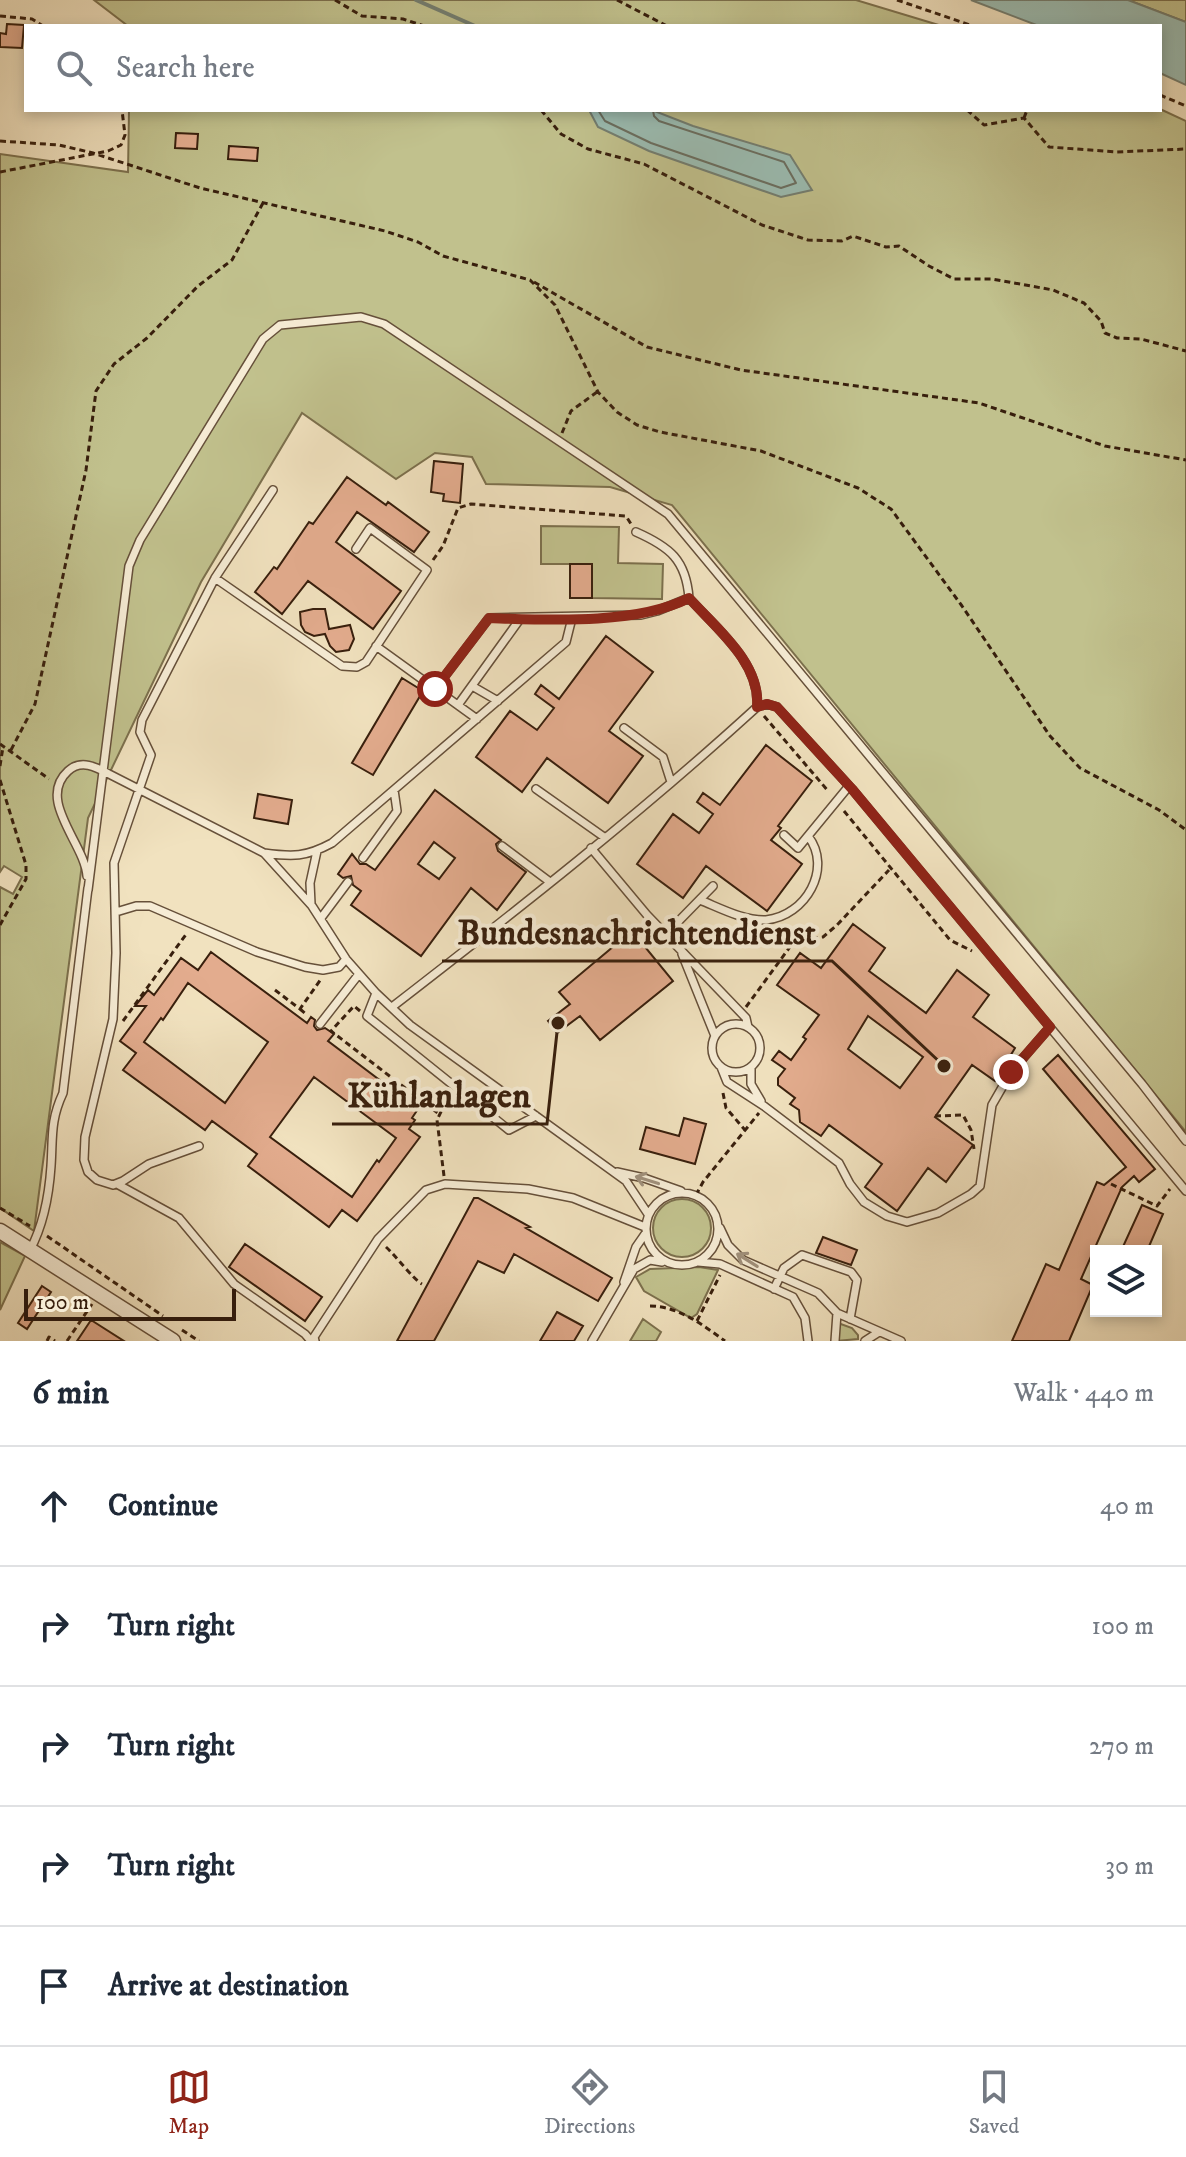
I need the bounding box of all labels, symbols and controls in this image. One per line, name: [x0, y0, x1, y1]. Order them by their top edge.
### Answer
search box: [24, 24, 1162, 112]
icon: search: [52, 46, 96, 90]
text: Search here: [116, 50, 255, 87]
route start: [417, 671, 453, 707]
callout: Bundesnachrichtendienst: [442, 901, 832, 961]
text: Bundesnachrichtendienst: [458, 911, 817, 956]
route end: [993, 1054, 1029, 1090]
callout: Kühlanlagen: [332, 1064, 547, 1124]
text: Kühlanlagen: [347, 1074, 531, 1119]
one-way arrow: [635, 1172, 661, 1187]
map controls: [1090, 1245, 1162, 1317]
button: layers: [1090, 1245, 1162, 1317]
one-way arrow: [737, 1252, 759, 1268]
scale bar: [24, 1285, 236, 1321]
text: 100 m: [36, 1289, 89, 1316]
text: 6 min: [32, 1372, 109, 1414]
text: Walk · 440 m: [1014, 1377, 1154, 1410]
icon: ahead: [32, 1484, 76, 1528]
text: Continue: [108, 1488, 218, 1525]
text: 40 m: [1100, 1490, 1154, 1523]
icon: right: [32, 1604, 76, 1648]
text: Turn right: [108, 1608, 235, 1645]
text: 100 m: [1091, 1610, 1154, 1643]
icon: right: [32, 1724, 76, 1768]
text: Turn right: [108, 1728, 235, 1765]
text: 270 m: [1089, 1730, 1154, 1763]
icon: right: [32, 1844, 76, 1888]
text: Turn right: [108, 1848, 235, 1885]
text: 30 m: [1105, 1850, 1154, 1883]
icon: arrive: [32, 1964, 76, 2008]
text: Arrive at destination: [108, 1968, 349, 2005]
tab: Map: [167, 2065, 211, 2140]
tab: Directions: [544, 2065, 635, 2140]
tab: Saved: [969, 2065, 1019, 2140]

